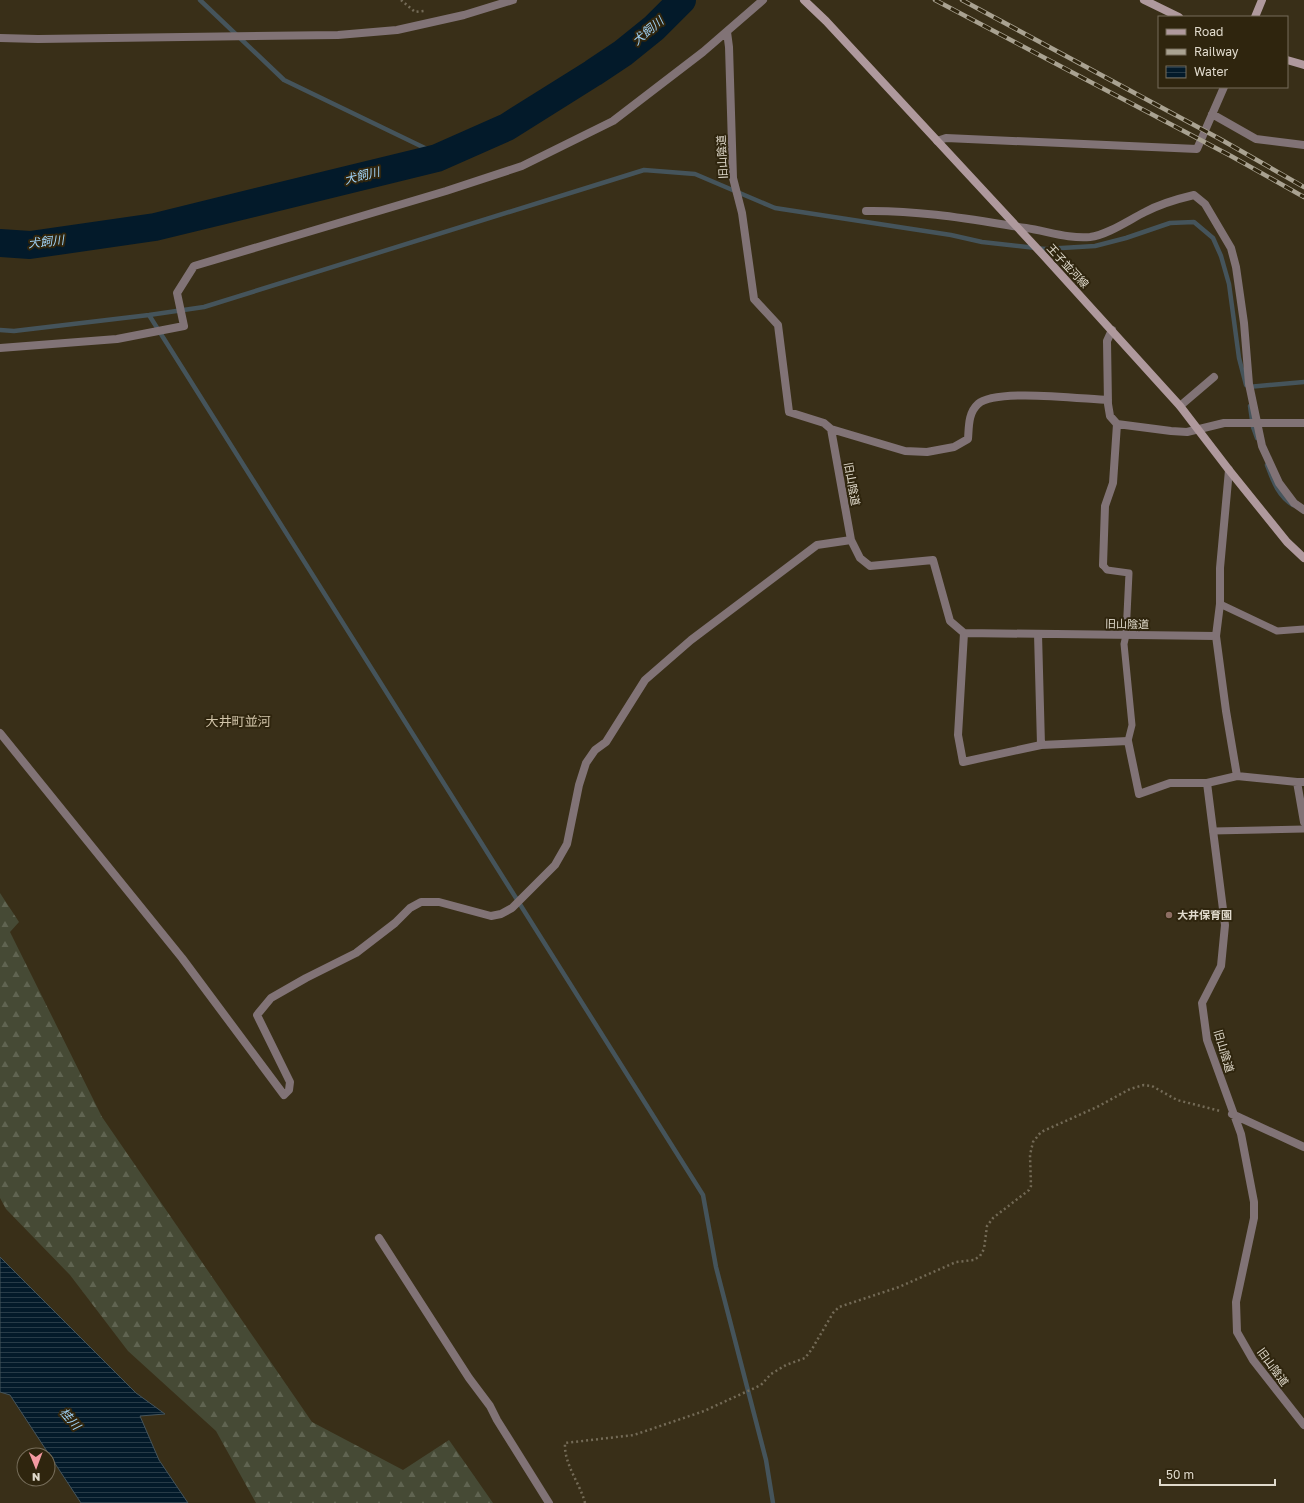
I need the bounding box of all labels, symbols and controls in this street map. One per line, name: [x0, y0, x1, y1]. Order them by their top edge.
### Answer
water label: 犬飼川: [629, 12, 668, 48]
legend: [1158, 16, 1288, 88]
text: Road: [1194, 24, 1223, 39]
text: Railway: [1194, 44, 1239, 59]
text: Water: [1194, 64, 1228, 79]
street label: 旧山陰道: [714, 135, 729, 179]
water label: 犬飼川: [343, 163, 383, 187]
water label: 犬飼川: [27, 232, 67, 251]
street label: 王子並河線: [1045, 241, 1092, 290]
street label: 旧山陰道: [842, 461, 863, 507]
street label: 旧山陰道: [1105, 617, 1149, 630]
district label: 大井町並河: [205, 713, 271, 729]
place label: 大井保育園: [1177, 908, 1232, 921]
marker: 大井保育園: [1164, 910, 1174, 920]
street label: 旧山陰道: [1212, 1028, 1237, 1074]
street label: 旧山陰道: [1255, 1345, 1292, 1388]
water label: 桂川: [57, 1405, 85, 1434]
north arrow: [16, 1447, 56, 1487]
scale bar: [1160, 1461, 1275, 1487]
text: 50 m: [1166, 1467, 1194, 1482]
text: N: [32, 1471, 40, 1484]

